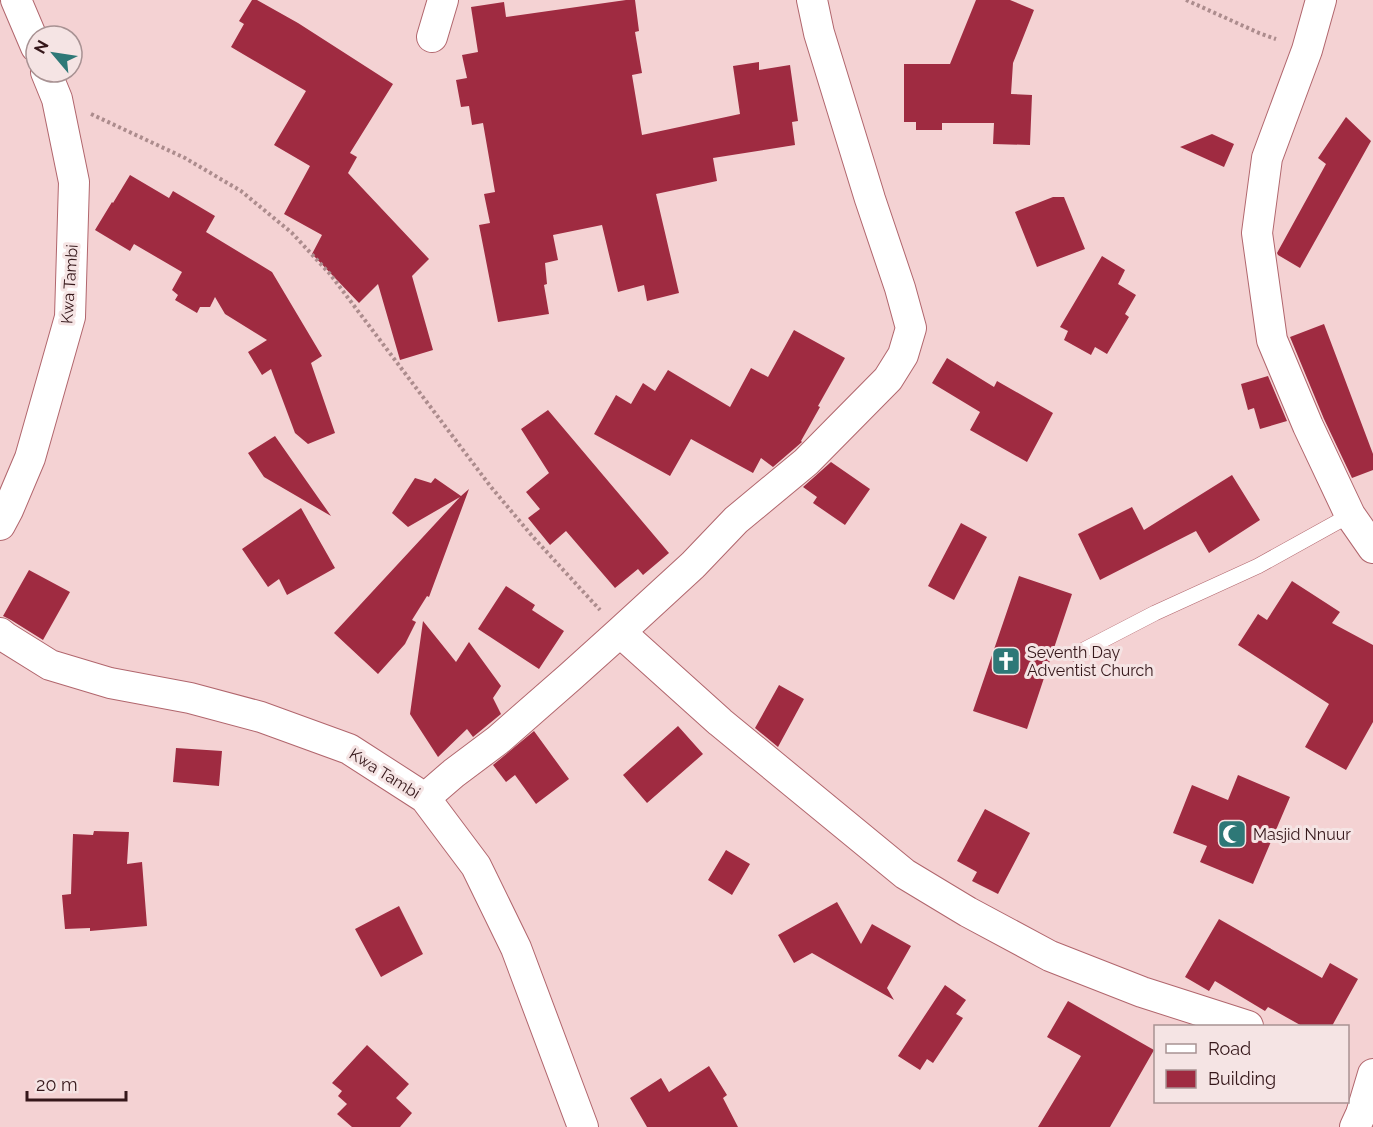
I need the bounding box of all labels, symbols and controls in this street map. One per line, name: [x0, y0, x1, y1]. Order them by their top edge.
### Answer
north arrow: [24, 24, 84, 84]
text: N: [30, 37, 53, 57]
street label: Kwa Tambi: [57, 244, 82, 324]
place label: Seventh Day Adventist Church: [1027, 643, 1154, 680]
church icon: Seventh Day Adventist Church: [990, 645, 1022, 677]
street label: Kwa Tambi: [346, 744, 424, 803]
mosque icon: Masjid Nnuur: [1216, 818, 1248, 850]
place label: Masjid Nnuur: [1253, 825, 1351, 844]
legend: [1154, 1025, 1349, 1103]
text: Road: [1208, 1038, 1251, 1059]
scale bar: [27, 1064, 126, 1102]
text: Building: [1208, 1068, 1276, 1089]
text: 20 m: [36, 1074, 78, 1095]

